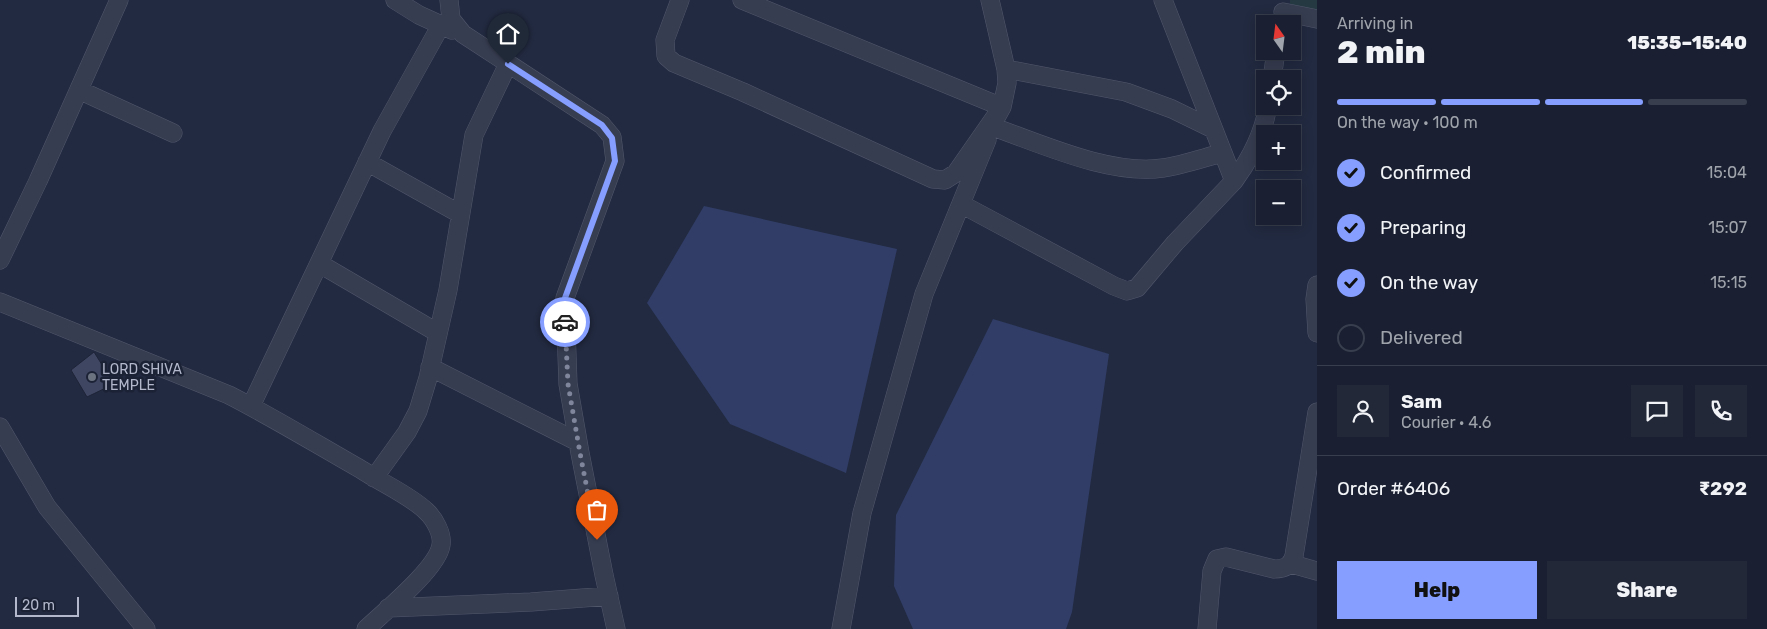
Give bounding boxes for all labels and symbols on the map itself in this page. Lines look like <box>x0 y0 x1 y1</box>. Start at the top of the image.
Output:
pin <box>487 13 529 64</box>
north arrow <box>1256 15 1301 60</box>
courier <box>540 297 590 347</box>
place label: LORD SHIVA TEMPLE <box>102 361 182 394</box>
marker: LORD SHIVA TEMPLE <box>86 371 98 383</box>
pin <box>576 489 618 540</box>
scale bar <box>15 594 79 617</box>

